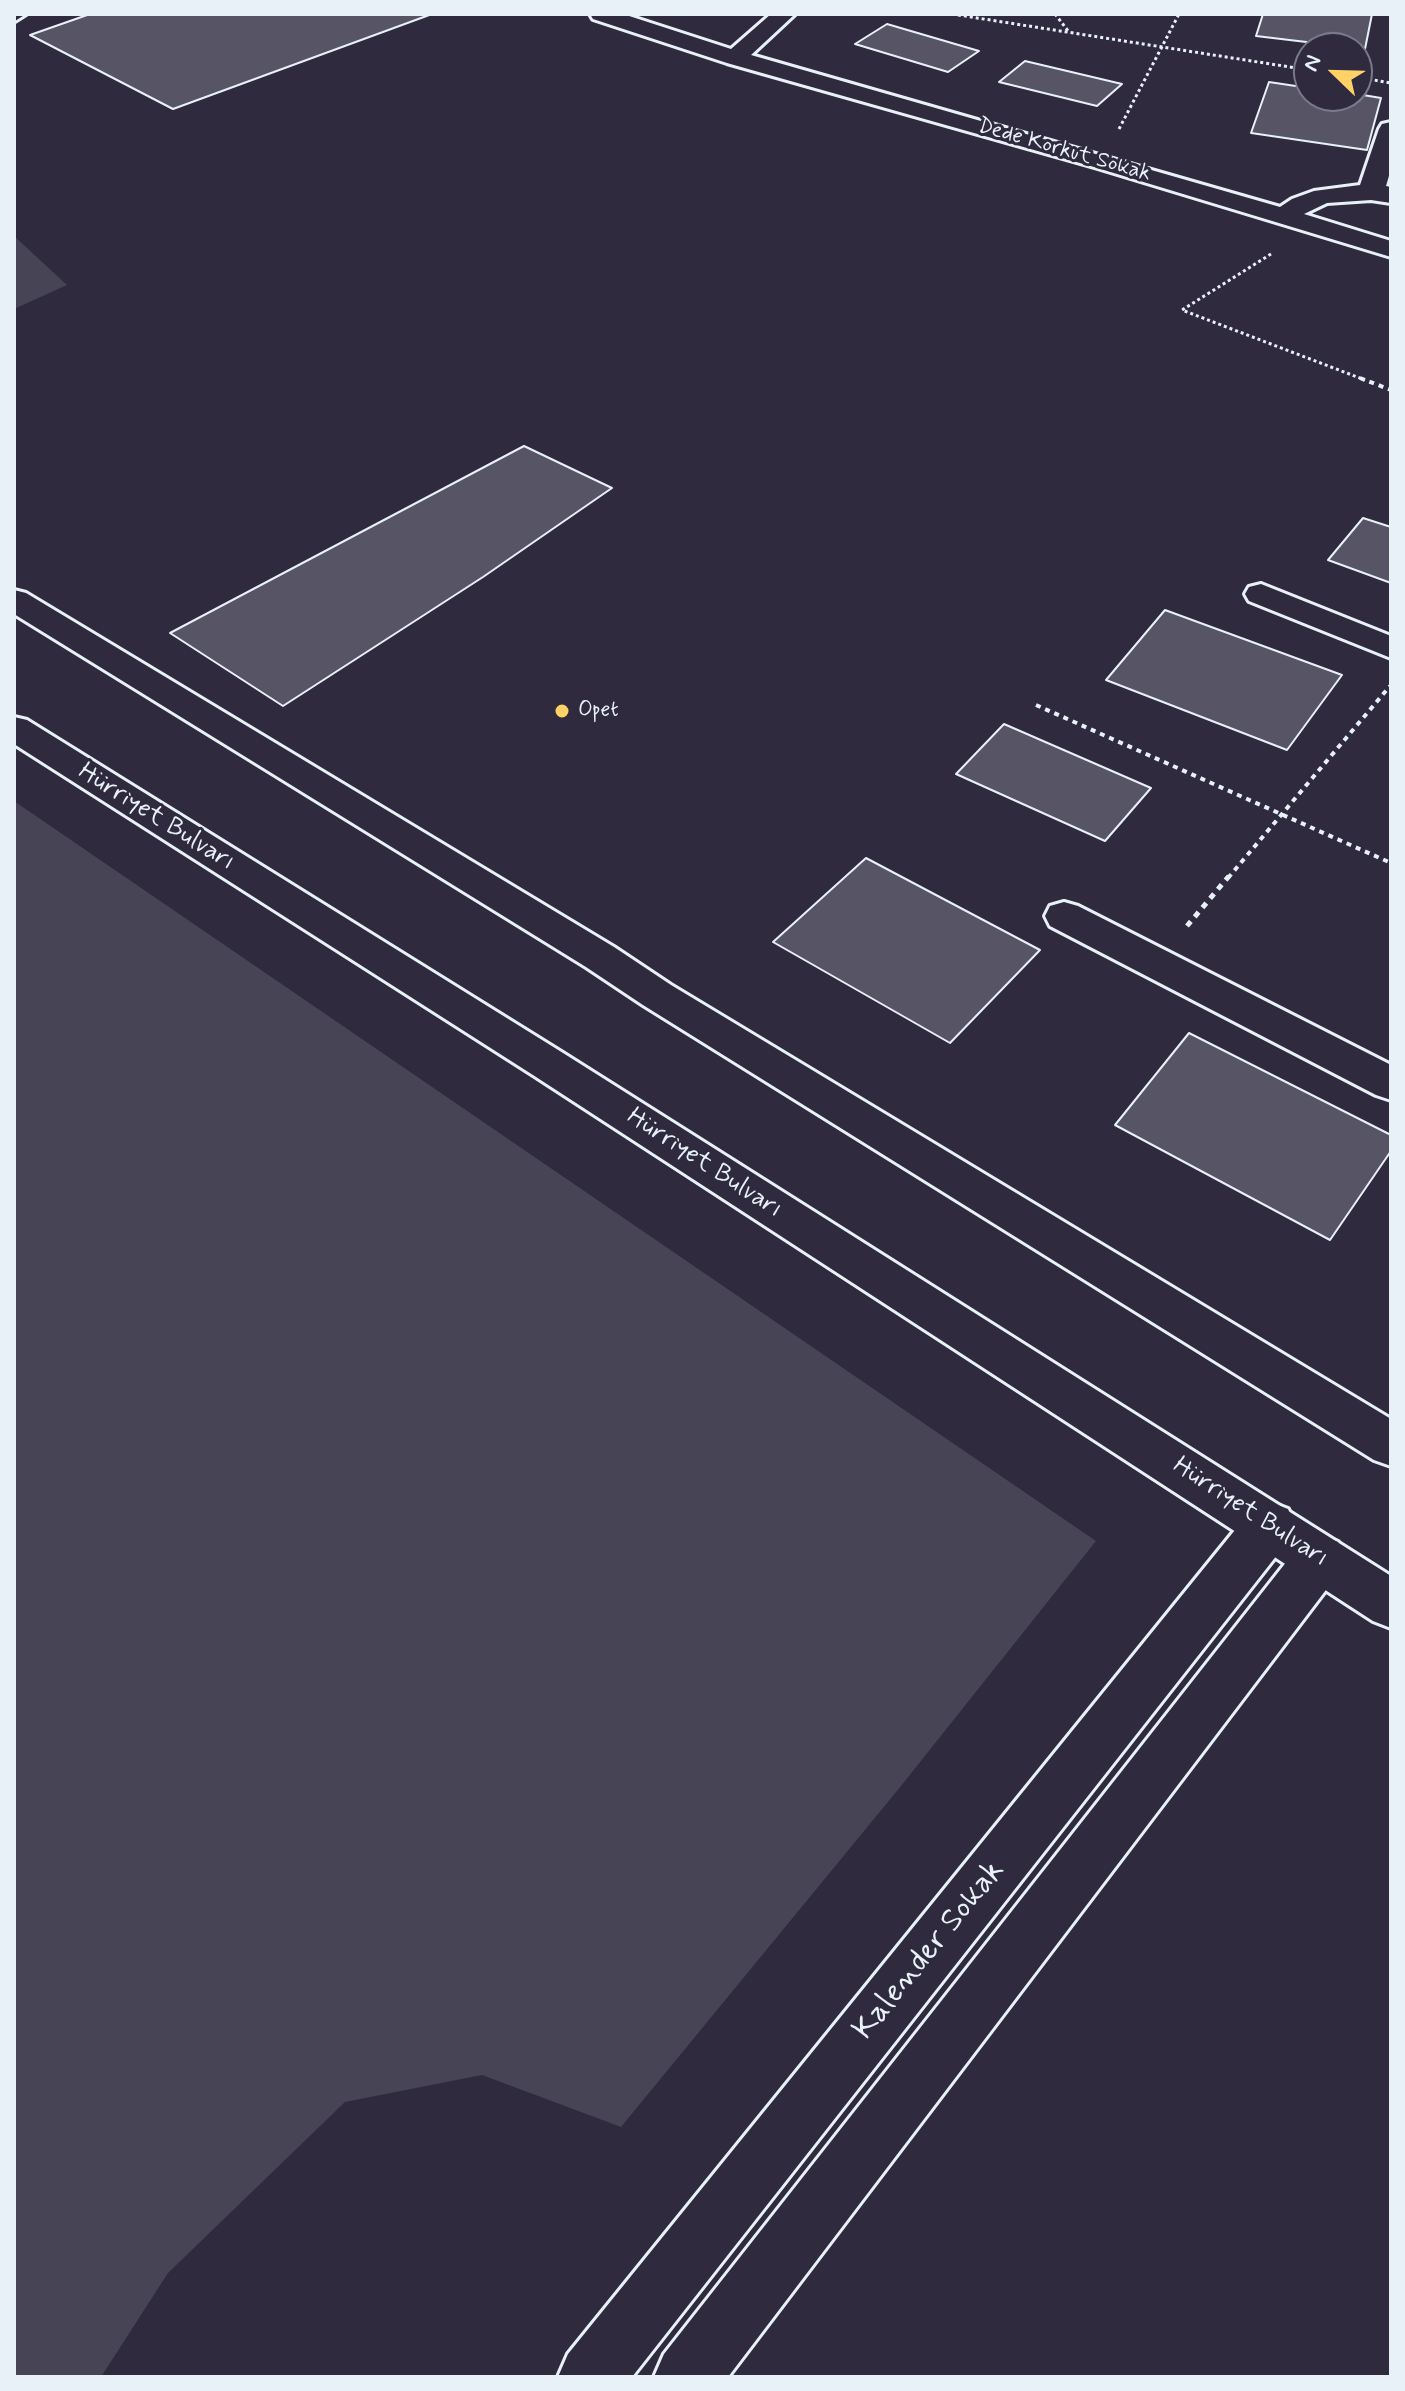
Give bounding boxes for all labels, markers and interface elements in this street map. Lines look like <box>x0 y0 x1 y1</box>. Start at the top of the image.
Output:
north arrow <box>1293 32 1373 112</box>
text: N <box>1297 51 1328 76</box>
street label: Dede Korkut Sokak <box>974 114 1154 188</box>
place label: Opet <box>578 698 619 724</box>
marker: Opet <box>553 702 571 720</box>
street label: Hürriyet Bulvarı <box>72 757 240 879</box>
street label: Hürriyet Bulvarı <box>620 1102 788 1226</box>
street label: Hürriyet Bulvarı <box>1166 1451 1334 1575</box>
street label: Kalender Sokak <box>846 1853 1014 2049</box>

